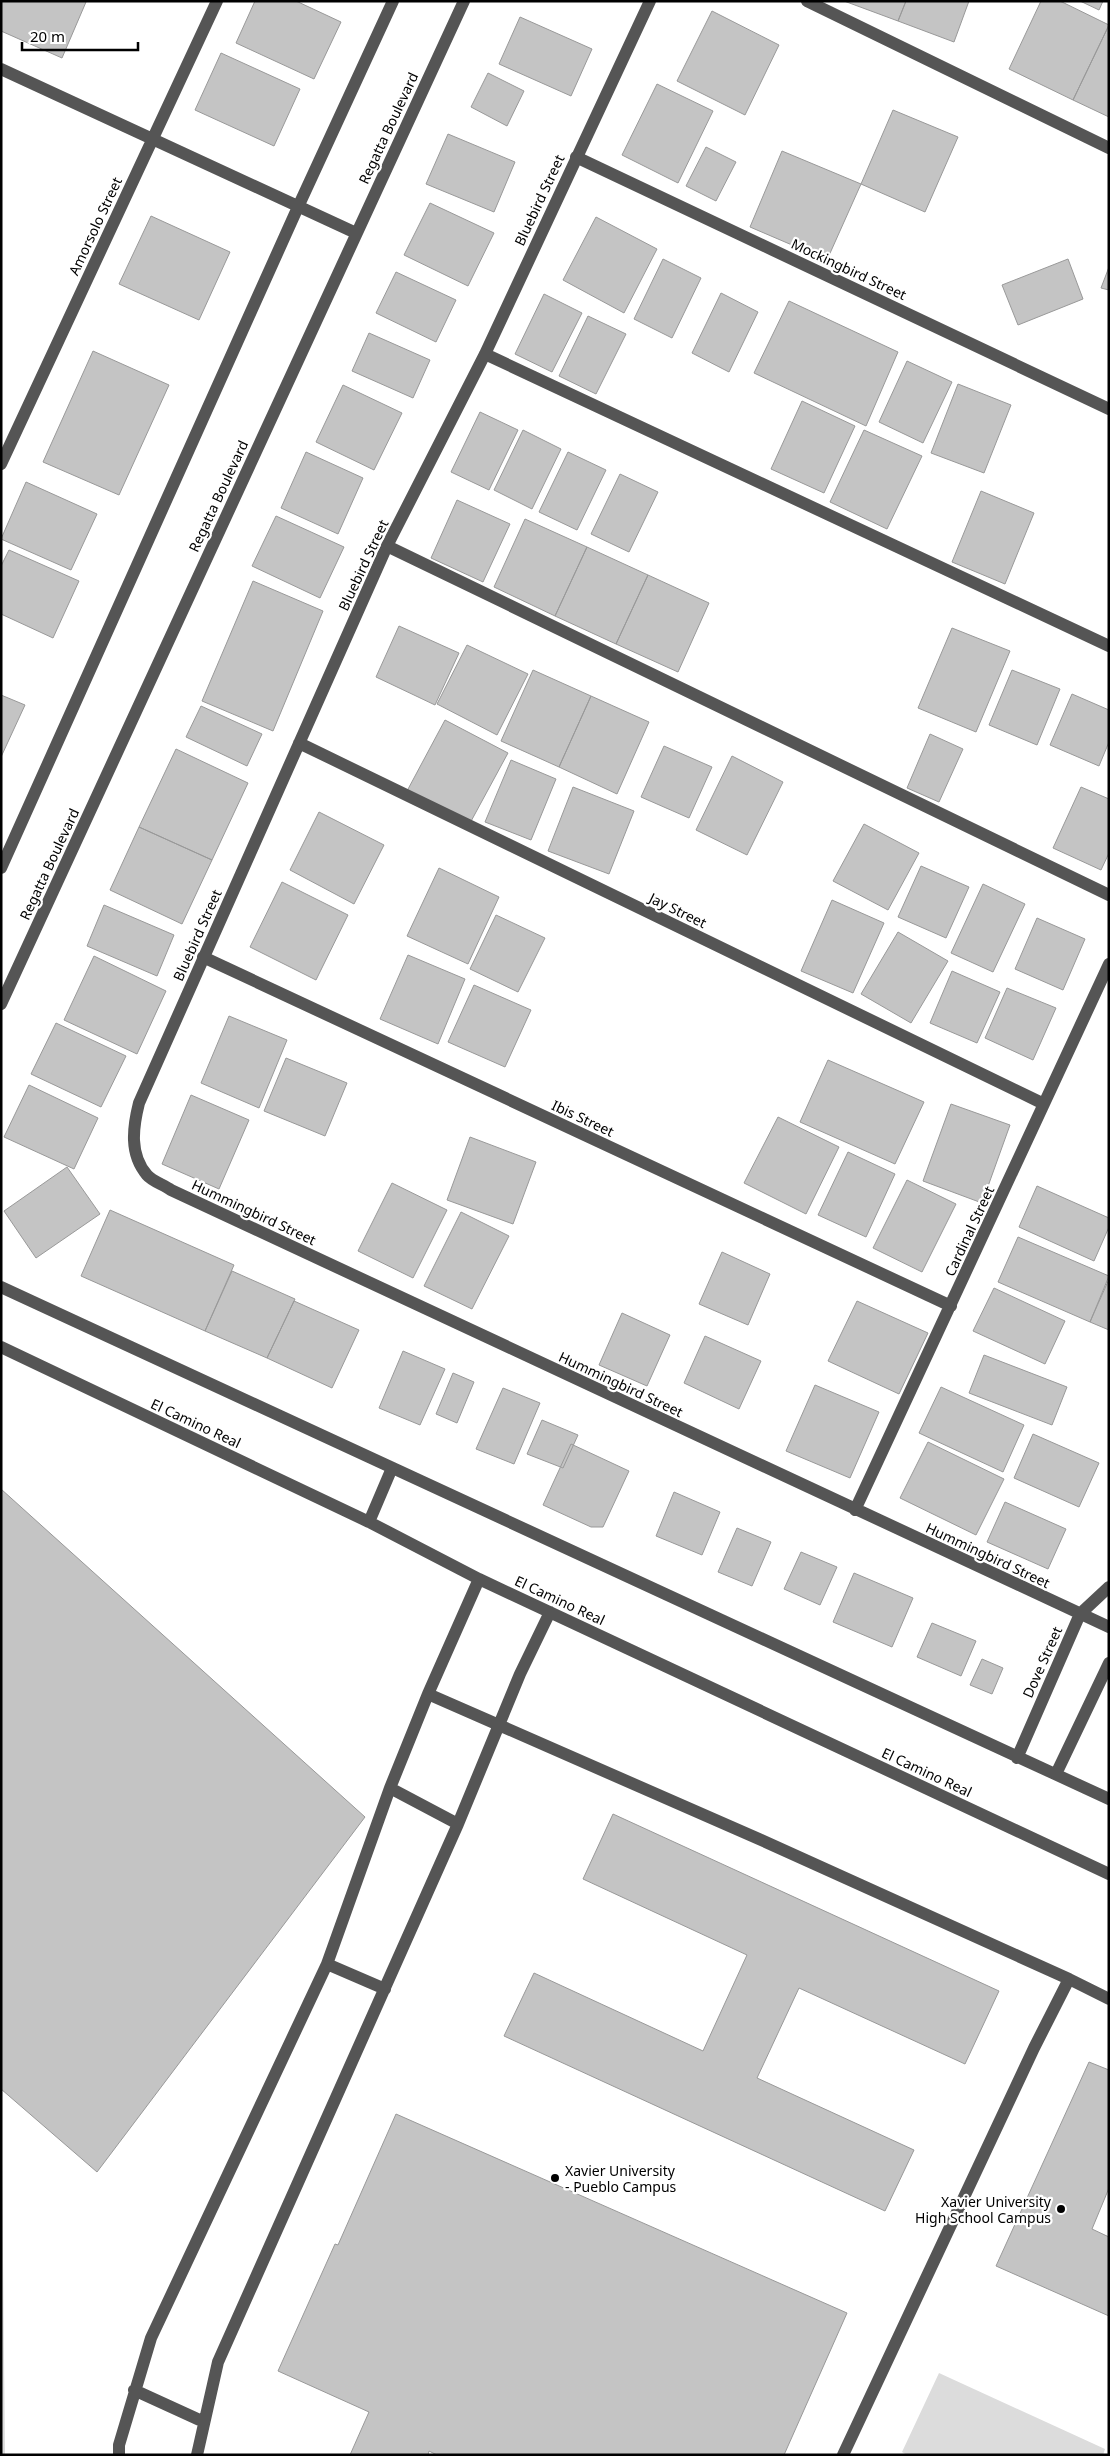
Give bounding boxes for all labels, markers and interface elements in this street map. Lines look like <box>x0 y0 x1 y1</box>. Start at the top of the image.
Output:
scale bar <box>22 20 139 52</box>
text: 20 m <box>30 26 65 46</box>
street label: Regatta Boulevard <box>354 69 422 187</box>
street label: Bluebird Street <box>510 151 568 249</box>
street label: Amorsolo Street <box>64 174 126 278</box>
street label: Mockingbird Street <box>788 234 910 304</box>
street label: Regatta Boulevard <box>184 437 252 555</box>
street label: Bluebird Street <box>334 516 392 614</box>
street label: Regatta Boulevard <box>15 805 83 923</box>
street label: Bluebird Street <box>168 886 226 984</box>
street label: Jay Street <box>644 887 710 932</box>
street label: Ibis Street <box>549 1095 617 1141</box>
street label: Hummingbird Street <box>189 1175 319 1249</box>
street label: Cardinal Street <box>940 1183 998 1279</box>
street label: Hummingbird Street <box>556 1347 686 1421</box>
street label: El Camino Real <box>148 1394 244 1452</box>
street label: Hummingbird Street <box>923 1518 1053 1592</box>
street label: El Camino Real <box>512 1571 608 1629</box>
street label: Dove Street <box>1018 1623 1066 1701</box>
street label: El Camino Real <box>879 1743 975 1801</box>
place label: Xavier University - Pueblo Campus <box>565 2161 677 2196</box>
marker: Xavier University - Pueblo Campus <box>549 2172 561 2184</box>
place label: Xavier University High School Campus <box>915 2192 1052 2227</box>
marker: Xavier University High School Campus <box>1055 2203 1067 2215</box>

